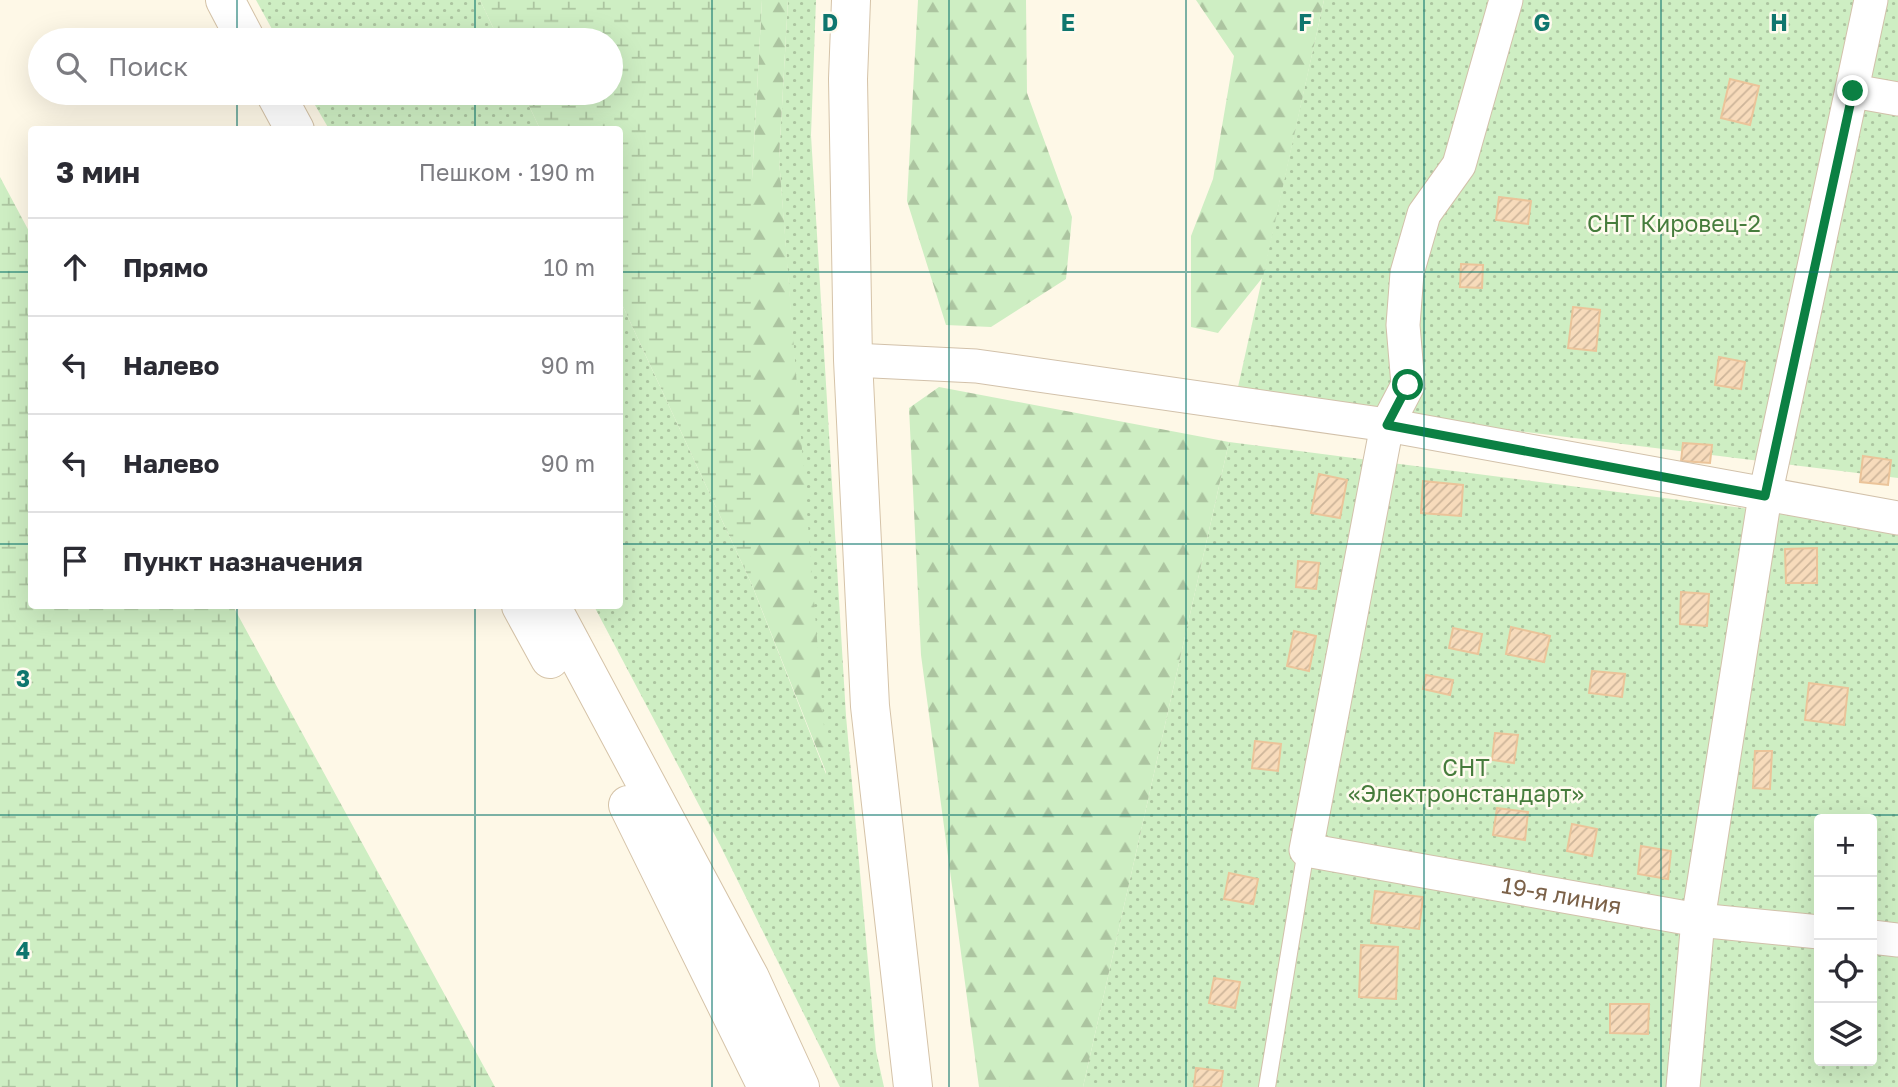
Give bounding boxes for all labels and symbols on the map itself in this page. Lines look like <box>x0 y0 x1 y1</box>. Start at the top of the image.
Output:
text: D <box>822 8 838 36</box>
text: E <box>1061 8 1075 36</box>
text: F <box>1298 8 1312 36</box>
text: G <box>1534 8 1550 36</box>
text: H <box>1770 8 1788 36</box>
route end <box>1837 75 1868 106</box>
park label: СНТ Кировец-2 <box>1587 209 1761 237</box>
route start <box>1392 369 1423 400</box>
text: 3 <box>16 664 30 692</box>
park label: СНТ «Электронстандарт» <box>1348 753 1584 807</box>
street label: 19-я линия <box>1500 870 1624 919</box>
text: 4 <box>16 936 30 964</box>

